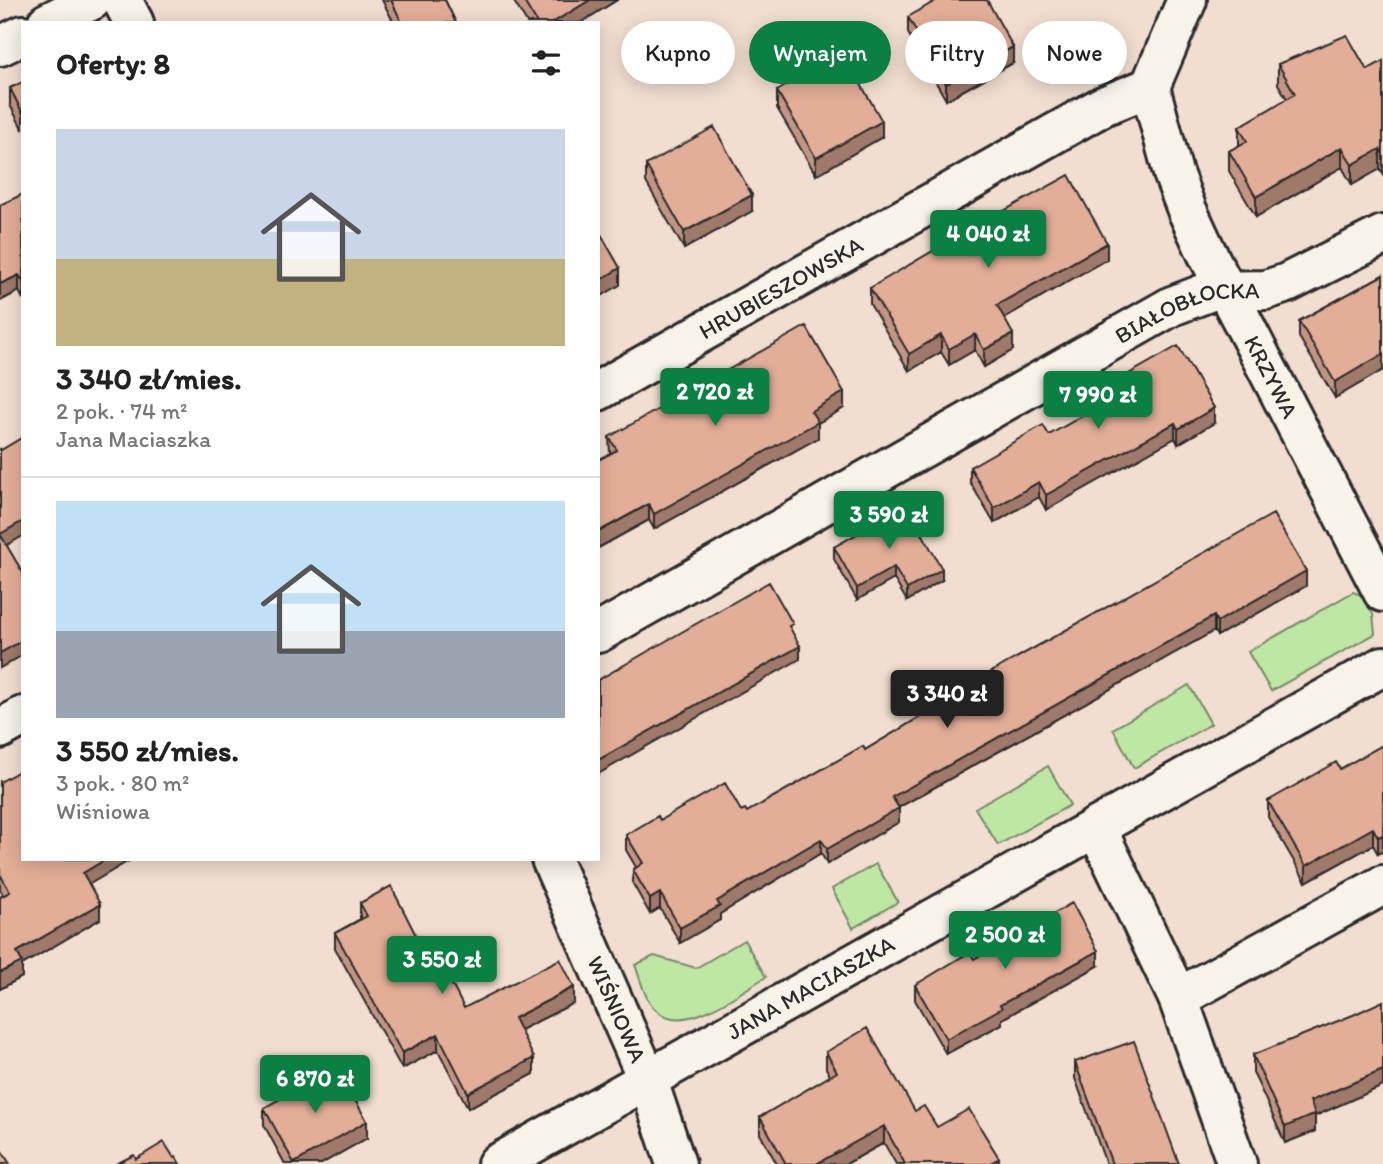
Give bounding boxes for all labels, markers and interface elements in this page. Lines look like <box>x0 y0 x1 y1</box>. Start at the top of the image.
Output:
chip: Kupno <box>621 21 735 84</box>
chip: Wynajem <box>749 21 891 84</box>
chip: Filtry <box>905 21 1008 84</box>
chip: Nowe <box>1022 21 1127 84</box>
icon: filters <box>527 44 565 82</box>
text: Oferty: 8 <box>56 45 170 82</box>
icon: home <box>248 174 374 300</box>
pin: 4 040 zł <box>916 210 1060 270</box>
text: 4 040 zł <box>946 219 1030 247</box>
street label: HRUBIESZOWSKA <box>694 230 868 345</box>
street label: BIAŁOBŁOCKA <box>1110 276 1260 350</box>
street label: KRZYWA <box>1238 331 1304 423</box>
text: 3 340 zł/mies. <box>56 360 242 397</box>
pin: 2 720 zł <box>643 368 787 428</box>
pin: 7 990 zł <box>1026 372 1170 431</box>
text: 2 720 zł <box>676 377 754 405</box>
text: 7 990 zł <box>1059 380 1137 408</box>
text: 2 pok. · 74 m² <box>56 397 187 425</box>
text: Jana Maciaszka <box>56 425 211 453</box>
pin: 3 590 zł <box>817 491 961 551</box>
text: 3 590 zł <box>850 500 928 528</box>
icon: home <box>248 546 374 672</box>
pin: 3 340 zł <box>875 670 1019 730</box>
text: 3 340 zł <box>907 679 987 707</box>
text: 3 550 zł/mies. <box>56 732 239 769</box>
text: 3 pok. · 80 m² <box>56 769 189 797</box>
text: Wiśniowa <box>56 797 150 825</box>
pin: 2 500 zł <box>933 912 1077 971</box>
text: 2 500 zł <box>965 920 1045 948</box>
street label: JANA MACIASZKA <box>722 929 900 1046</box>
pin: 3 550 zł <box>370 936 514 996</box>
text: 3 550 zł <box>403 945 481 973</box>
street label: WIŚNIOWA <box>581 951 653 1067</box>
pin: 6 870 zł <box>243 1056 387 1115</box>
text: 6 870 zł <box>276 1064 354 1092</box>

